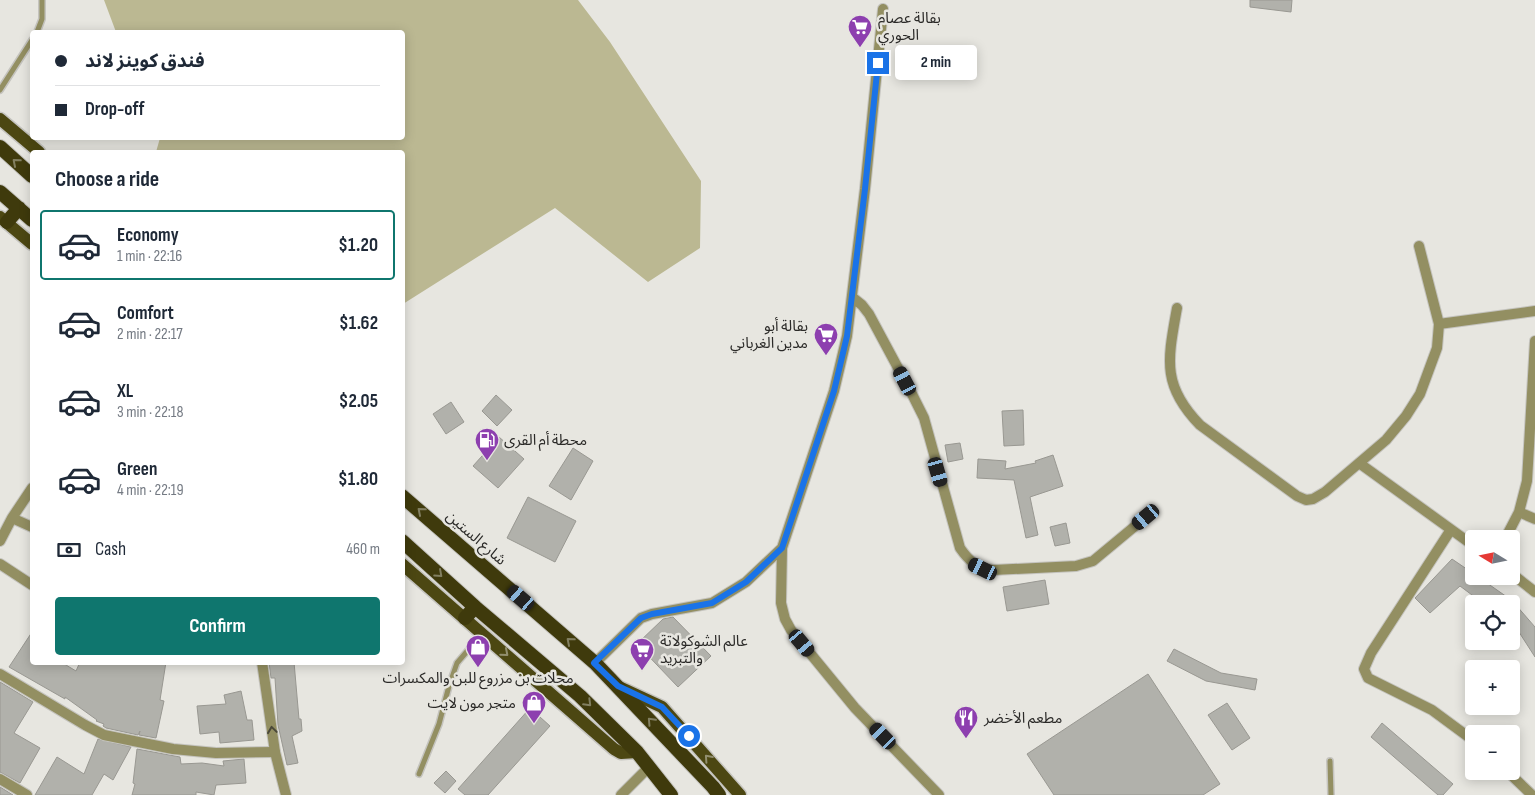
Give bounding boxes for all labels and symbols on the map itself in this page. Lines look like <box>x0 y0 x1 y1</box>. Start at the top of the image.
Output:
place label: بقالة عصام الحوري <box>878 9 941 46</box>
supermarket icon: بقالة عصام الحوري <box>847 14 873 48</box>
callout: 2 min <box>896 46 978 80</box>
route end <box>867 52 889 74</box>
one-way arrow <box>13 158 22 167</box>
place label: بقالة أبو مدين الغرباني <box>730 317 808 354</box>
supermarket icon: بقالة أبو مدين الغرباني <box>813 322 839 356</box>
car <box>891 364 918 398</box>
fuel station icon: محطة أم القرى <box>474 427 500 461</box>
place label: محطة أم القرى <box>504 431 587 451</box>
car <box>926 456 949 488</box>
car <box>1129 502 1162 532</box>
street label: شارع الستين <box>441 507 510 571</box>
one-way arrow <box>417 508 426 517</box>
north arrow <box>1465 530 1520 585</box>
car <box>966 556 999 582</box>
one-way arrow <box>433 568 442 577</box>
car <box>504 582 537 614</box>
car <box>786 627 817 659</box>
place label: عالم الشوكولاتة والتبريد <box>660 632 748 668</box>
shop icon: محلات بن مزروع للبن والمكسرات <box>465 634 491 668</box>
supermarket icon: عالم الشوكولاتة والتبريد <box>629 637 655 671</box>
one-way arrow <box>566 638 575 647</box>
one-way arrow <box>500 647 509 656</box>
place label: محلات بن مزروع للبن والمكسرات <box>382 669 574 690</box>
shop icon: متجر مون لايت <box>521 690 547 724</box>
place label: متجر مون لايت <box>427 694 516 713</box>
one-way arrow <box>582 698 591 707</box>
restaurant icon: مطعم الأخضر <box>953 705 979 739</box>
place label: مطعم الأخضر <box>983 709 1062 729</box>
one-way arrow <box>648 717 657 726</box>
car <box>867 720 898 752</box>
route start <box>678 725 700 747</box>
one-way arrow <box>267 726 278 734</box>
one-way arrow <box>705 755 714 764</box>

